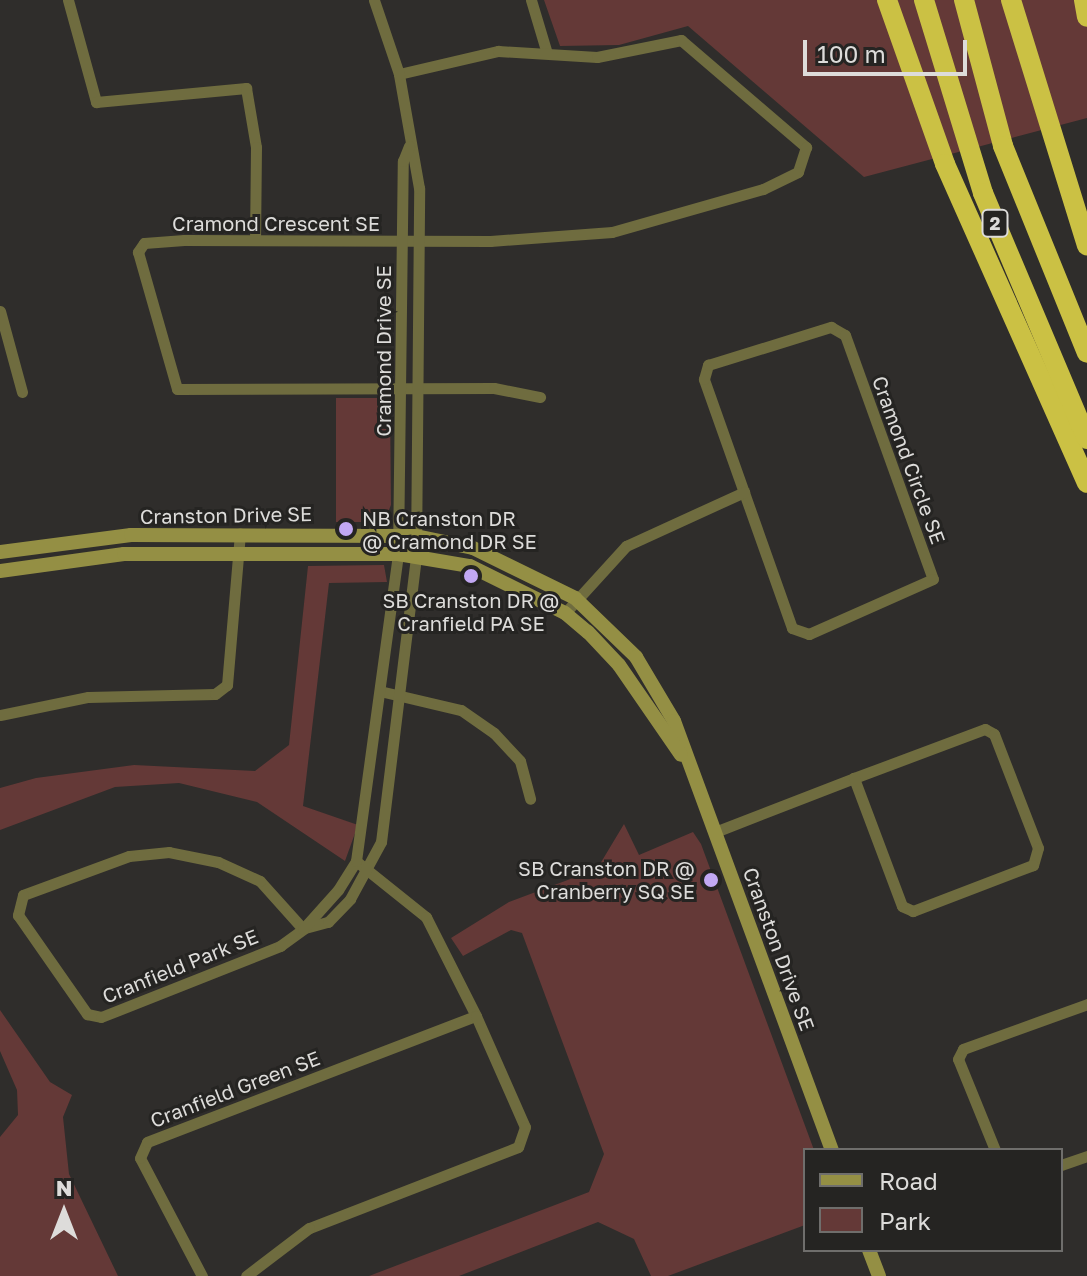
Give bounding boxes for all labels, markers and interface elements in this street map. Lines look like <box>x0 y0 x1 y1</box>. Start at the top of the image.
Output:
scale bar <box>807 24 971 74</box>
text: 100 m <box>817 39 886 68</box>
road number: 2 <box>981 209 1009 237</box>
street label: Cramond Crescent SE <box>172 211 380 235</box>
street label: Cramond Drive SE <box>371 265 395 437</box>
street label: Cramond Circle SE <box>867 373 951 547</box>
street label: Cranston Drive SE <box>140 501 312 529</box>
place label: NB Cranston DR @ Cramond DR SE <box>362 506 537 553</box>
marker: NB Cranston DR @ Cramond DR SE <box>337 520 355 538</box>
marker: SB Cranston DR @ Cranfield PA SE <box>462 567 480 585</box>
place label: SB Cranston DR @ Cranfield PA SE <box>383 588 559 635</box>
place label: SB Cranston DR @ Cranberry SQ SE <box>518 856 695 903</box>
street label: Cranston Drive SE <box>738 864 820 1034</box>
marker: SB Cranston DR @ Cranberry SQ SE <box>702 871 720 889</box>
street label: Cranfield Park SE <box>99 924 261 1008</box>
street label: Cranfield Green SE <box>147 1046 323 1132</box>
legend <box>803 1148 1063 1252</box>
text: Road <box>879 1166 938 1195</box>
north arrow <box>24 1172 104 1252</box>
text: N <box>56 1174 72 1201</box>
text: Park <box>879 1206 931 1235</box>

